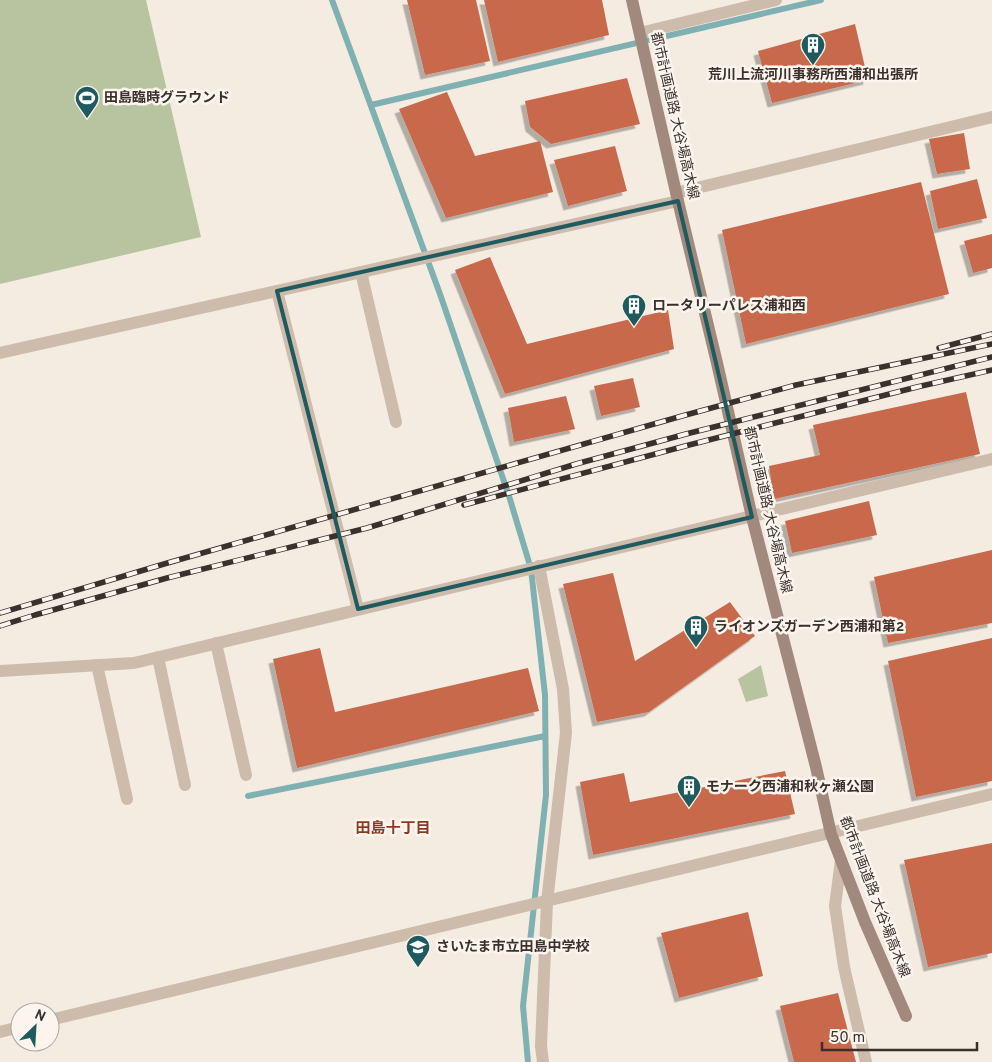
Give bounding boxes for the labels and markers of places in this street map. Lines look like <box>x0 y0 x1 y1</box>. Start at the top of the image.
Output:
building icon: 荒川上流河川事務所西浦和出張所 <box>800 32 826 66</box>
place label: 荒川上流河川事務所西浦和出張所 <box>708 66 918 84</box>
sports icon: 田島臨時グラウンド <box>74 85 100 119</box>
place label: 田島臨時グラウンド <box>104 89 230 107</box>
building icon: ロータリーパレス浦和西 <box>621 293 647 327</box>
place label: ロータリーパレス浦和西 <box>652 297 806 315</box>
building icon: ライオンズガーデン西浦和第2 <box>683 614 709 648</box>
place label: ライオンズガーデン西浦和第2 <box>714 618 904 636</box>
building icon: モナーク西浦和秋ヶ瀬公園 <box>676 774 702 808</box>
place label: モナーク西浦和秋ヶ瀬公園 <box>706 778 874 796</box>
school or university icon: さいたま市立田島中学校 <box>405 934 431 968</box>
place label: さいたま市立田島中学校 <box>436 939 590 956</box>

